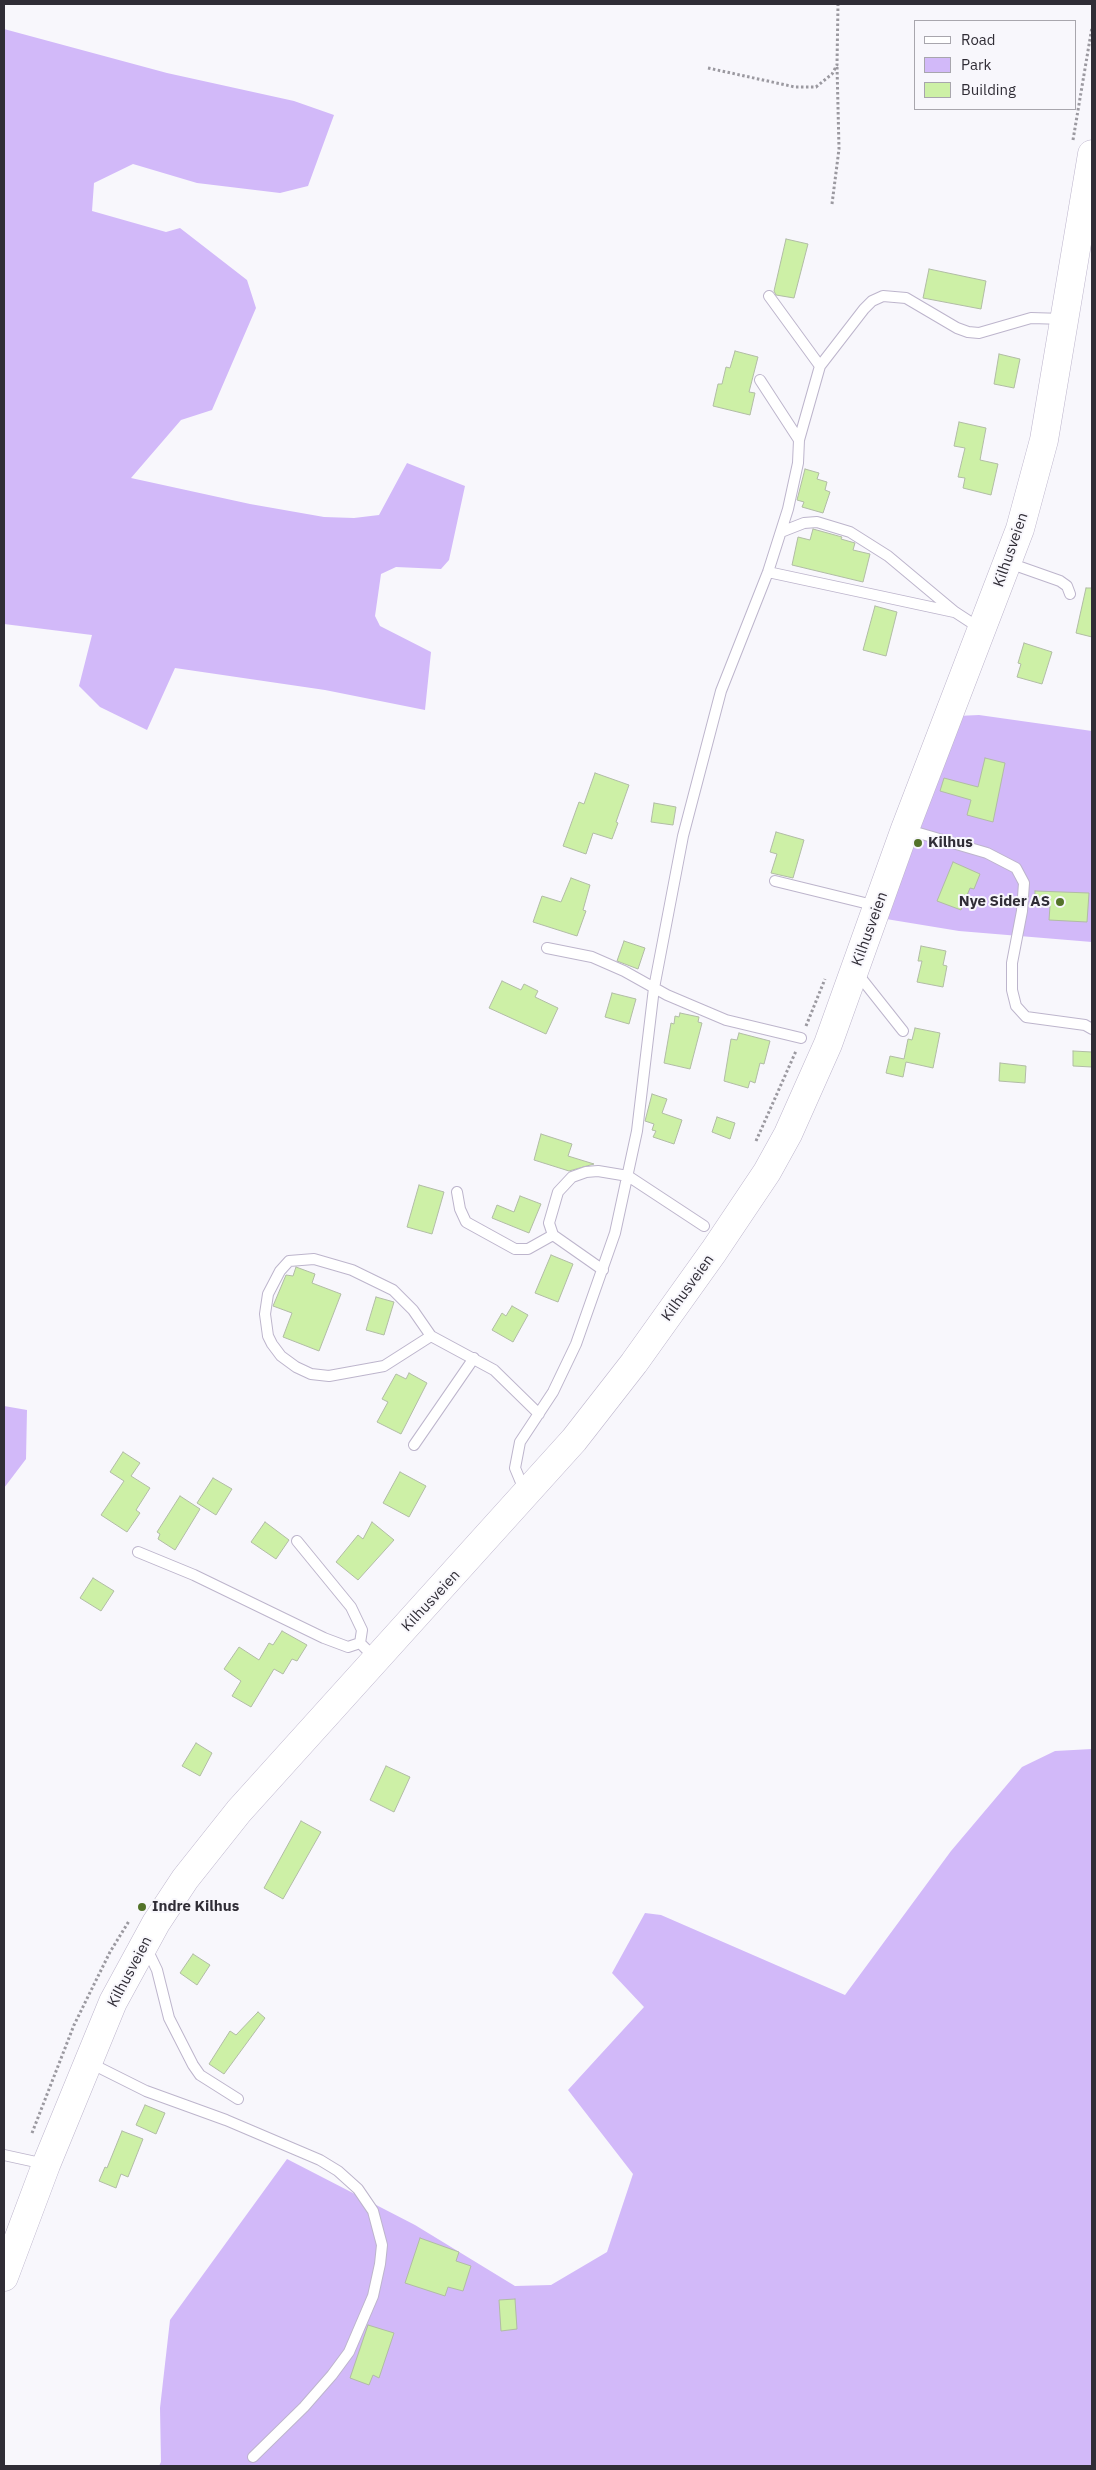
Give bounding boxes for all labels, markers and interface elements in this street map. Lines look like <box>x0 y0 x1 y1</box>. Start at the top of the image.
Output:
legend <box>914 20 1076 110</box>
text: Road <box>961 30 996 49</box>
text: Park <box>961 55 991 74</box>
text: Building <box>961 80 1016 99</box>
street label: Kilhusveien <box>990 510 1032 590</box>
place label: Kilhus <box>928 834 973 852</box>
marker: Kilhus <box>912 837 924 849</box>
street label: Kilhusveien <box>848 890 892 968</box>
place label: Nye Sider AS <box>959 893 1050 911</box>
marker: Nye Sider AS <box>1054 896 1066 908</box>
street label: Kilhusveien <box>658 1251 718 1325</box>
street label: Kilhusveien <box>398 1567 464 1635</box>
place label: Indre Kilhus <box>152 1898 239 1916</box>
marker: Indre Kilhus <box>136 1901 148 1913</box>
street label: Kilhusveien <box>104 1934 156 2010</box>

